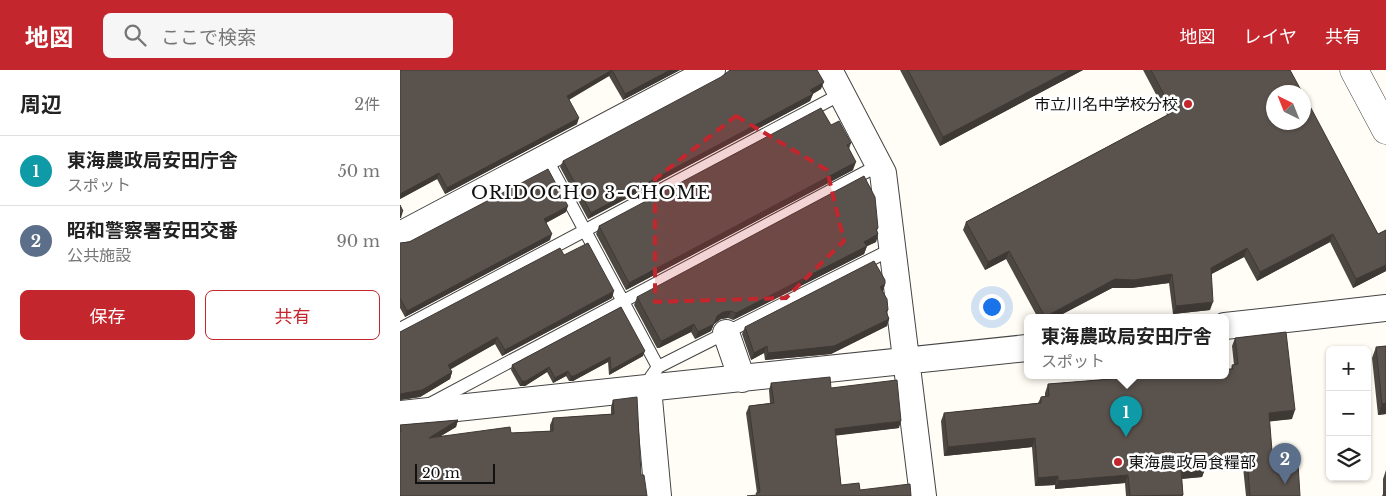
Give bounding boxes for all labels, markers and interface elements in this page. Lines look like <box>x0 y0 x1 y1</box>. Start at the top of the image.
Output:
search box <box>103 13 453 58</box>
icon: search <box>121 21 149 49</box>
text: 地図 <box>25 23 73 52</box>
text: ここで検索 <box>161 26 256 49</box>
text: 地図 <box>1180 26 1216 48</box>
text: レイヤ <box>1244 26 1297 48</box>
text: 共有 <box>1325 26 1361 48</box>
north arrow <box>1266 85 1311 130</box>
text: 周辺 <box>20 92 62 118</box>
text: 2件 <box>354 94 380 114</box>
place label: 市立川名中学校分校 <box>1034 94 1178 114</box>
marker: 市立川名中学校分校 <box>1182 98 1194 110</box>
text: 東海農政局安田庁舎 <box>67 149 238 172</box>
text: 1 <box>33 161 39 181</box>
text: 50 m <box>338 161 380 181</box>
text: スポット <box>67 175 131 195</box>
district label: ORIDOCHO 3-CHOME <box>471 182 711 204</box>
text: 昭和警察署安田交番 <box>67 219 238 242</box>
text: 2 <box>31 231 41 251</box>
text: 90 m <box>337 231 380 251</box>
text: 公共施設 <box>67 245 131 265</box>
button: 保存 <box>20 290 195 340</box>
button: 共有 <box>205 290 380 340</box>
your location <box>979 294 1005 320</box>
popup <box>1024 314 1229 379</box>
text: 東海農政局安田庁舎 <box>1041 325 1212 348</box>
map controls <box>1326 346 1371 481</box>
button: + <box>1326 346 1371 391</box>
text: スポット <box>1041 351 1105 371</box>
button: − <box>1326 391 1371 436</box>
pin: 1 <box>1110 396 1142 437</box>
button: layers <box>1326 436 1371 481</box>
pin: 2 <box>1269 443 1301 484</box>
place label: 東海農政局食糧部 <box>1128 452 1256 472</box>
marker: 東海農政局食糧部 <box>1112 456 1124 468</box>
scale bar <box>415 461 495 484</box>
text: 20 m <box>422 464 460 482</box>

